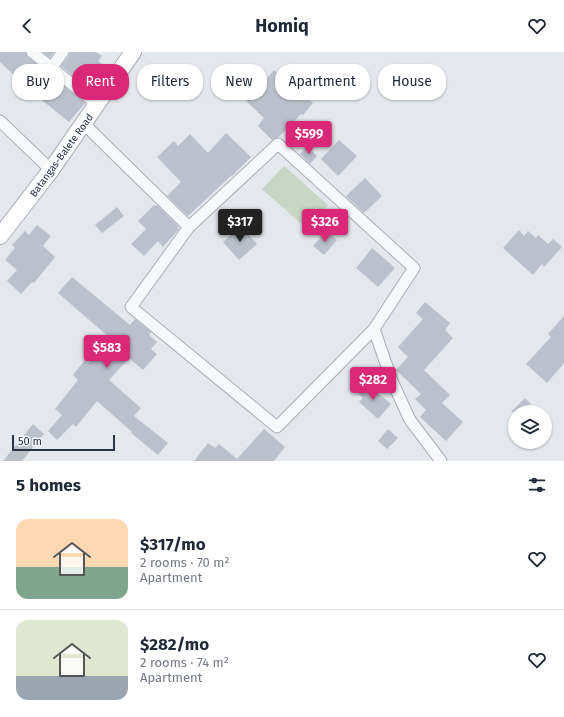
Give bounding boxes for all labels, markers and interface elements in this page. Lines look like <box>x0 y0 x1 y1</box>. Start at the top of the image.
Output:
icon: back <box>16 15 38 37</box>
text: Homiq <box>255 15 309 37</box>
icon: heart <box>526 15 548 37</box>
chip: Buy <box>12 64 64 100</box>
chip: Rent <box>72 64 129 100</box>
chip: Filters <box>137 64 203 100</box>
chip: New <box>211 64 267 100</box>
chip: Apartment <box>275 64 370 100</box>
chip: House <box>378 64 446 100</box>
street label: Batangas-Balete Road <box>28 112 96 199</box>
pin: $599 <box>285 121 333 155</box>
text: $599 <box>295 126 323 141</box>
pin: $317 <box>216 209 264 243</box>
pin: $326 <box>301 209 349 243</box>
text: $317 <box>227 214 253 229</box>
text: $326 <box>311 214 339 229</box>
pin: $583 <box>83 335 131 369</box>
text: $583 <box>93 340 121 355</box>
pin: $282 <box>349 367 397 401</box>
text: $282 <box>359 372 387 387</box>
map controls <box>508 405 552 449</box>
button: layers <box>508 405 552 449</box>
scale bar <box>12 433 115 452</box>
text: 50 m <box>18 435 42 448</box>
icon: filters <box>526 474 548 496</box>
text: 5 homes <box>16 475 81 496</box>
text: $317/mo <box>140 534 206 555</box>
icon: home <box>48 535 96 583</box>
icon: heart <box>526 548 548 570</box>
text: 2 rooms · 70 m² <box>140 555 230 570</box>
text: Apartment <box>140 570 202 585</box>
text: $282/mo <box>140 634 209 655</box>
icon: home <box>48 636 96 684</box>
icon: heart <box>526 649 548 671</box>
text: 2 rooms · 74 m² <box>140 655 229 670</box>
text: Apartment <box>140 670 202 685</box>

